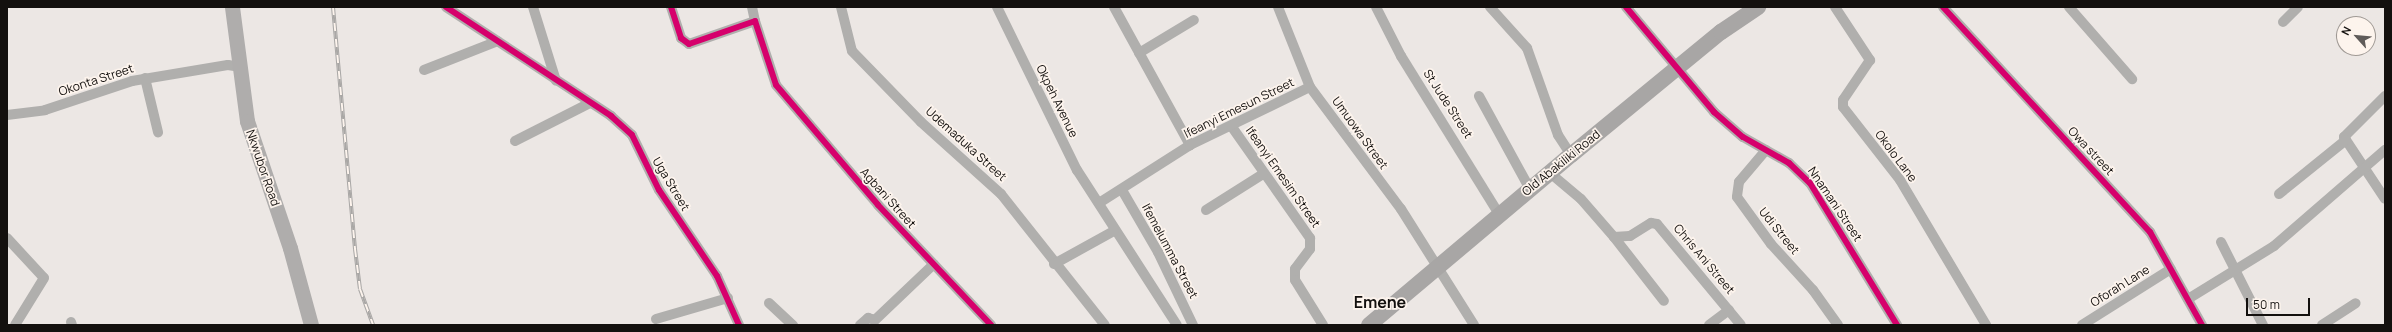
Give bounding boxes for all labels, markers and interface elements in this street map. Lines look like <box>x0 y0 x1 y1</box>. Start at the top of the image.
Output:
north arrow <box>2336 16 2376 56</box>
text: N <box>2337 24 2354 38</box>
street label: Okonta Street <box>57 61 135 99</box>
street label: Okpeh Avenue <box>1033 62 1081 140</box>
street label: St Jude Street <box>1420 67 1476 141</box>
street label: Ifeanyi Emesun Street <box>1181 75 1297 141</box>
street label: Umuowa Street <box>1329 94 1391 172</box>
street label: Udemaduka Street <box>923 104 1009 184</box>
street label: Ifeanyi Emesim Street <box>1243 124 1323 230</box>
street label: Owa street <box>2065 124 2117 178</box>
street label: Old Abakiliki Road <box>1519 127 1603 199</box>
street label: Okolo Lane <box>1872 127 1920 185</box>
street label: Nkwubor Road <box>243 128 283 208</box>
street label: Uga Street <box>649 155 693 213</box>
street label: Nnamani Street <box>1805 164 1865 244</box>
street label: Agbani Street <box>857 165 919 231</box>
street label: Ifemelumma Street <box>1139 201 1201 301</box>
street label: Udi Street <box>1756 205 1802 257</box>
street label: Chris Ani Street <box>1671 221 1737 297</box>
street label: Oforah Lane <box>2088 262 2152 310</box>
scale bar <box>2248 290 2312 316</box>
district label: Emene <box>1354 292 1406 312</box>
text: 50 m <box>2253 296 2280 313</box>

